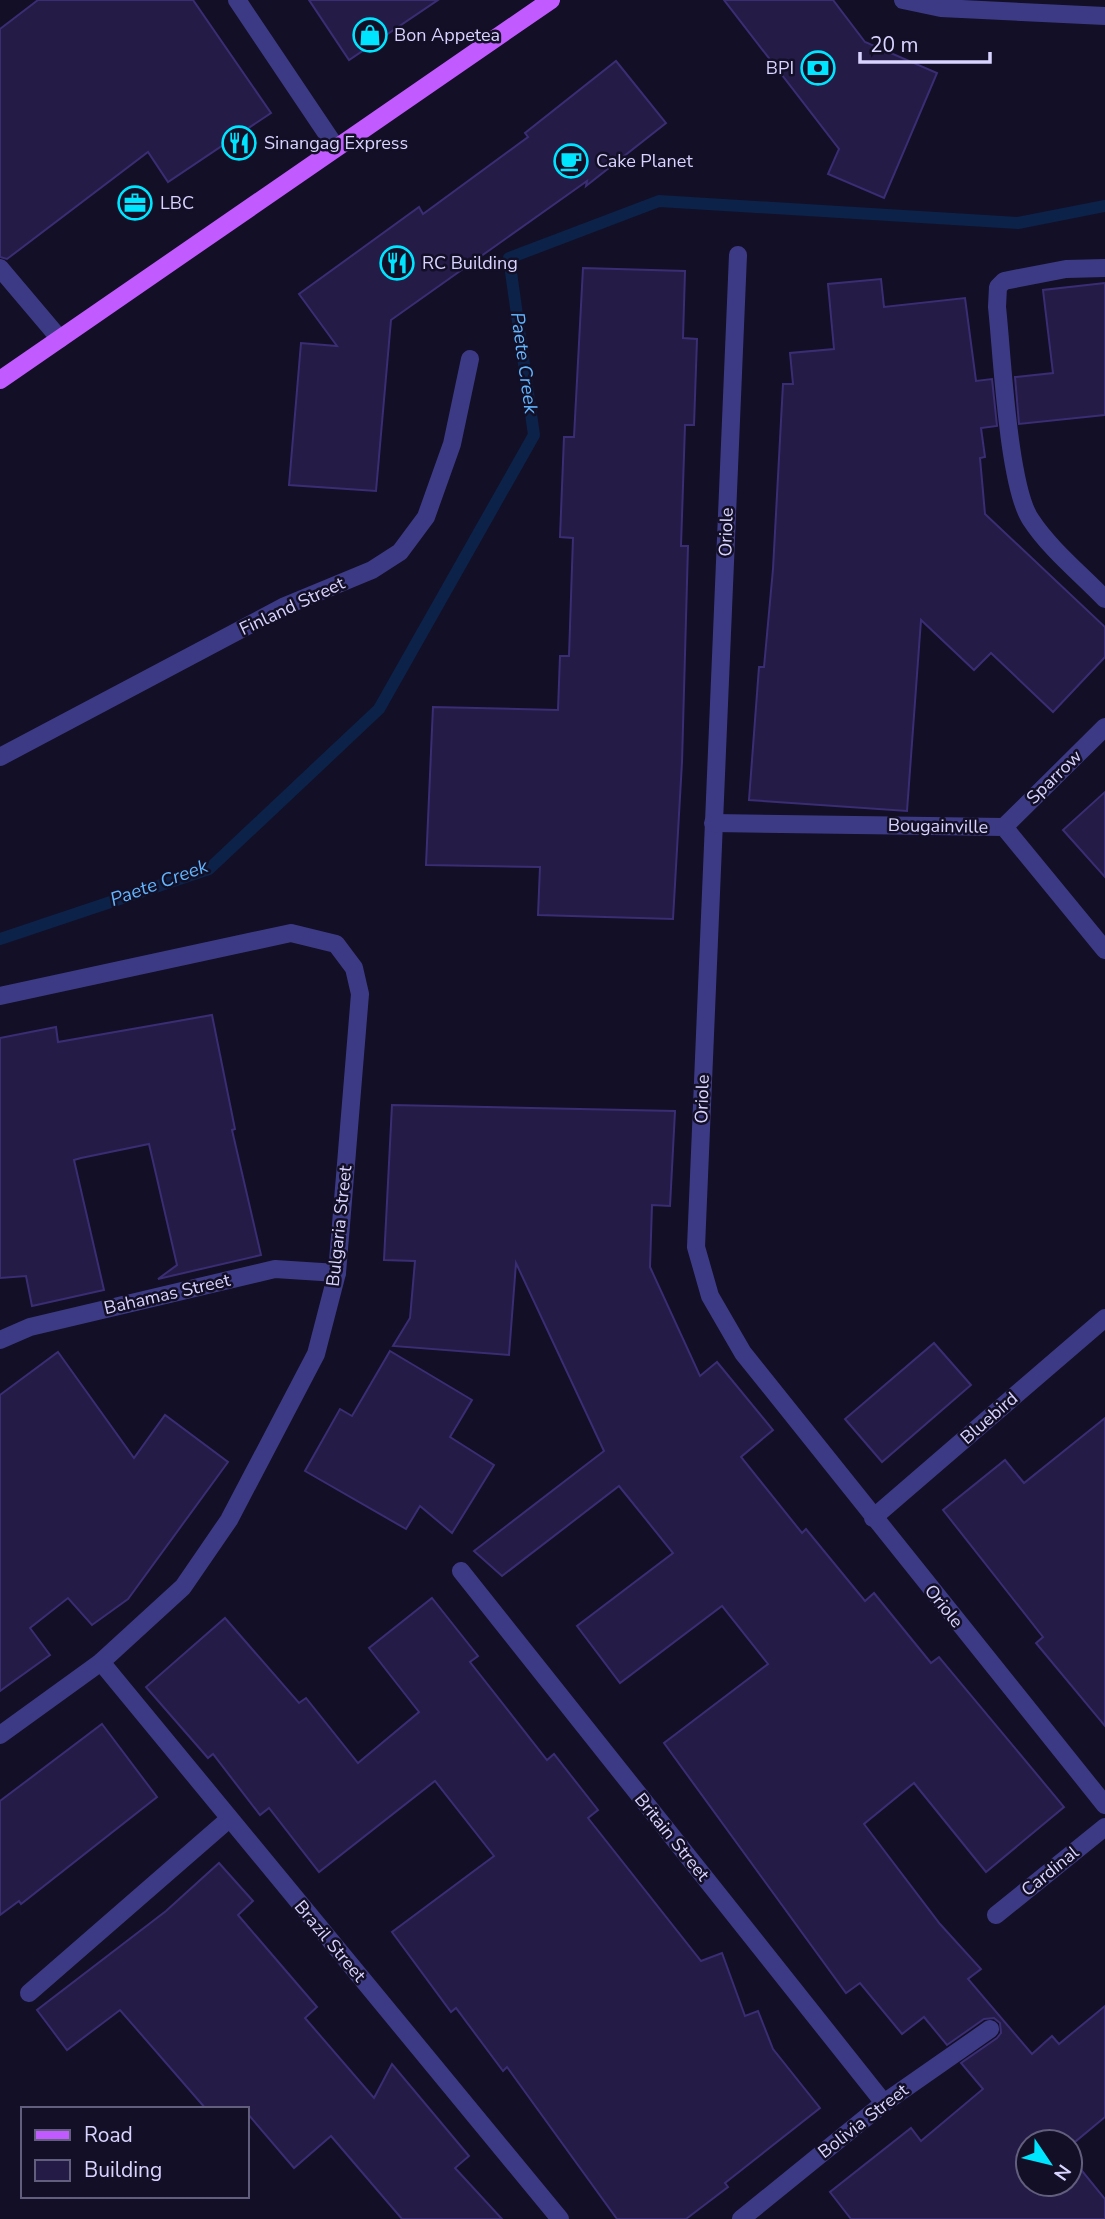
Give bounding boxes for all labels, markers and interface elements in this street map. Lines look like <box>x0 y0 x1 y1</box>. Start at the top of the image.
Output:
shop icon: Bon Appetea <box>351 16 389 54</box>
scale bar <box>860 21 990 65</box>
place label: Bon Appetea <box>394 23 500 47</box>
text: 20 m <box>870 31 919 59</box>
bank icon: BPI <box>799 49 837 87</box>
place label: BPI <box>766 56 794 80</box>
restaurant icon: Sinangag Express <box>220 124 258 162</box>
place label: Sinangag Express <box>264 131 408 155</box>
cafe icon: Cake Planet <box>552 142 590 180</box>
place label: Cake Planet <box>596 149 693 173</box>
office icon: LBC <box>116 184 154 222</box>
place label: LBC <box>160 191 194 215</box>
restaurant icon: RC Building <box>378 244 416 282</box>
place label: RC Building <box>422 251 518 275</box>
water label: Paete Creek <box>504 310 544 416</box>
street label: Oriole <box>713 507 739 557</box>
street label: Finland Street <box>235 571 349 641</box>
street label: Sparrow <box>1021 744 1087 810</box>
street label: Bougainville <box>888 813 988 839</box>
water label: Paete Creek <box>106 853 212 913</box>
street label: Oriole <box>689 1074 715 1124</box>
street label: Bulgaria Street <box>321 1164 357 1288</box>
street label: Bahamas Street <box>102 1268 233 1320</box>
street label: Bluebird <box>955 1386 1023 1450</box>
street label: Oriole <box>919 1579 969 1633</box>
street label: Britain Street <box>629 1788 715 1887</box>
street label: Cardinal <box>1016 1840 1084 1902</box>
street label: Brazil Street <box>289 1895 372 1987</box>
street label: Bolivia Street <box>813 2078 914 2164</box>
legend <box>21 2107 248 2198</box>
text: Road <box>84 2121 133 2149</box>
north arrow <box>1014 2128 1084 2198</box>
text: Building <box>84 2156 162 2184</box>
text: N <box>1047 2159 1077 2185</box>

